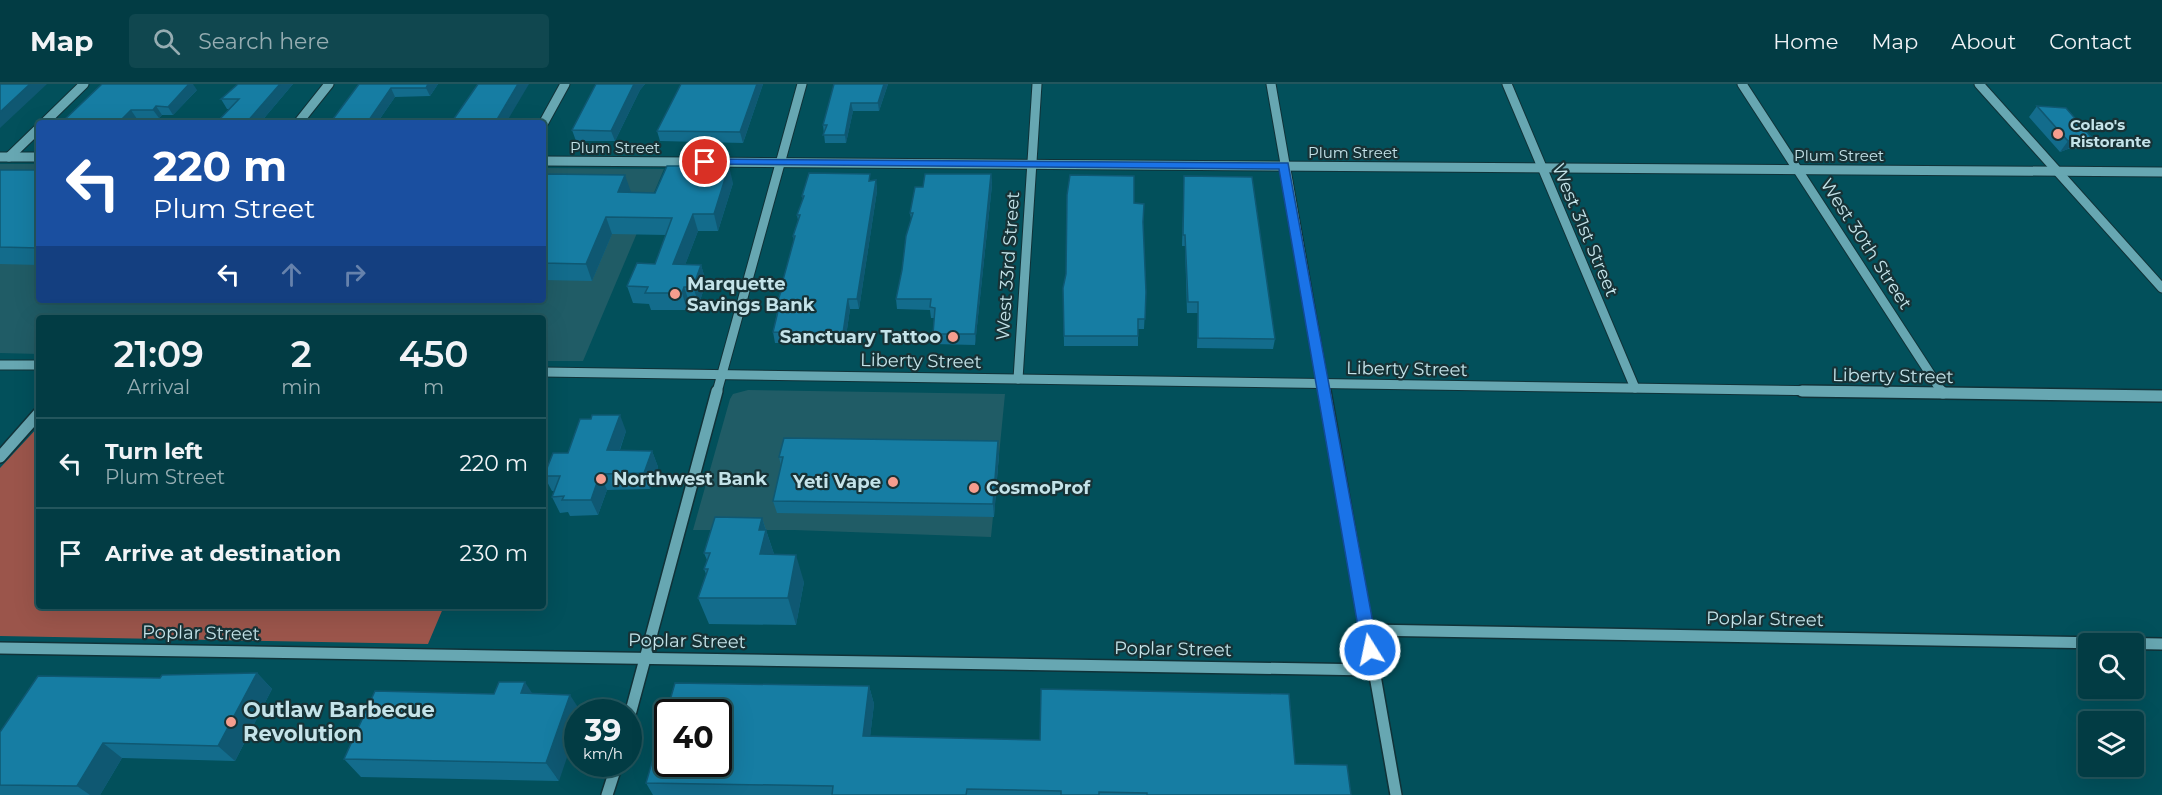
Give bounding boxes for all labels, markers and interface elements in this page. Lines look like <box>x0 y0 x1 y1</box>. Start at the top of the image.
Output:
search box <box>129 14 549 68</box>
text: Map <box>30 24 93 58</box>
icon: search <box>150 25 183 58</box>
text: Search here <box>198 28 329 55</box>
text: Home <box>1773 29 1838 54</box>
text: Map <box>1871 29 1918 54</box>
text: About <box>1951 29 2016 54</box>
text: Contact <box>2049 29 2132 54</box>
place label: Colao's Ristorante <box>2070 115 2151 151</box>
marker: Colao's Ristorante <box>2051 127 2065 141</box>
pin <box>679 136 730 187</box>
street label: Plum Street <box>570 138 660 157</box>
text: 220 m <box>153 140 287 192</box>
street label: Plum Street <box>1308 143 1398 162</box>
icon: left <box>54 144 132 222</box>
icon: arrive <box>688 145 721 178</box>
street label: Plum Street <box>1794 146 1884 165</box>
street label: West 31st Street <box>1547 160 1623 300</box>
street label: West 30th Street <box>1816 174 1916 314</box>
street label: West 33rd Street <box>992 191 1024 341</box>
text: Plum Street <box>153 192 315 225</box>
icon: left <box>212 258 245 291</box>
icon: ahead <box>275 258 308 291</box>
icon: right <box>338 258 371 291</box>
place label: Marquette Savings Bank <box>687 273 815 316</box>
marker: Marquette Savings Bank <box>668 287 682 301</box>
place label: Sanctuary Tattoo <box>780 326 941 348</box>
marker: Sanctuary Tattoo <box>946 330 960 344</box>
text: 21:09 <box>113 332 204 376</box>
text: 2 <box>291 332 312 376</box>
text: 450 <box>399 332 469 376</box>
street label: Liberty Street <box>860 349 982 373</box>
street label: Liberty Street <box>1346 357 1468 381</box>
street label: Liberty Street <box>1832 364 1954 388</box>
text: Arrival <box>127 375 190 399</box>
text: min <box>281 375 321 399</box>
text: m <box>423 375 444 399</box>
text: Turn left <box>105 438 203 465</box>
icon: left <box>54 447 87 480</box>
text: 220 m <box>459 450 528 477</box>
text: Plum Street <box>105 465 225 489</box>
place label: Northwest Bank <box>613 468 767 490</box>
place label: Yeti Vape <box>792 471 881 493</box>
marker: Northwest Bank <box>594 472 608 486</box>
marker: Yeti Vape <box>886 475 900 489</box>
place label: CosmoProf <box>986 477 1091 499</box>
marker: CosmoProf <box>967 481 981 495</box>
icon: arrive <box>54 537 87 570</box>
text: Arrive at destination <box>105 540 341 567</box>
text: 230 m <box>459 540 528 567</box>
street label: Poplar Street <box>1706 607 1824 631</box>
position arrow <box>1338 618 1402 682</box>
street label: Poplar Street <box>142 621 260 645</box>
street label: Poplar Street <box>628 629 746 653</box>
map controls <box>2078 633 2144 777</box>
button: search <box>2078 633 2144 699</box>
street label: Poplar Street <box>1114 637 1232 661</box>
place label: Outlaw Barbecue Revolution <box>243 697 435 746</box>
speed limit sign: 40 <box>654 699 732 777</box>
button: layers <box>2078 711 2144 777</box>
text: 39 <box>585 712 621 749</box>
marker: Outlaw Barbecue Revolution <box>224 715 238 729</box>
text: km/h <box>583 744 623 763</box>

